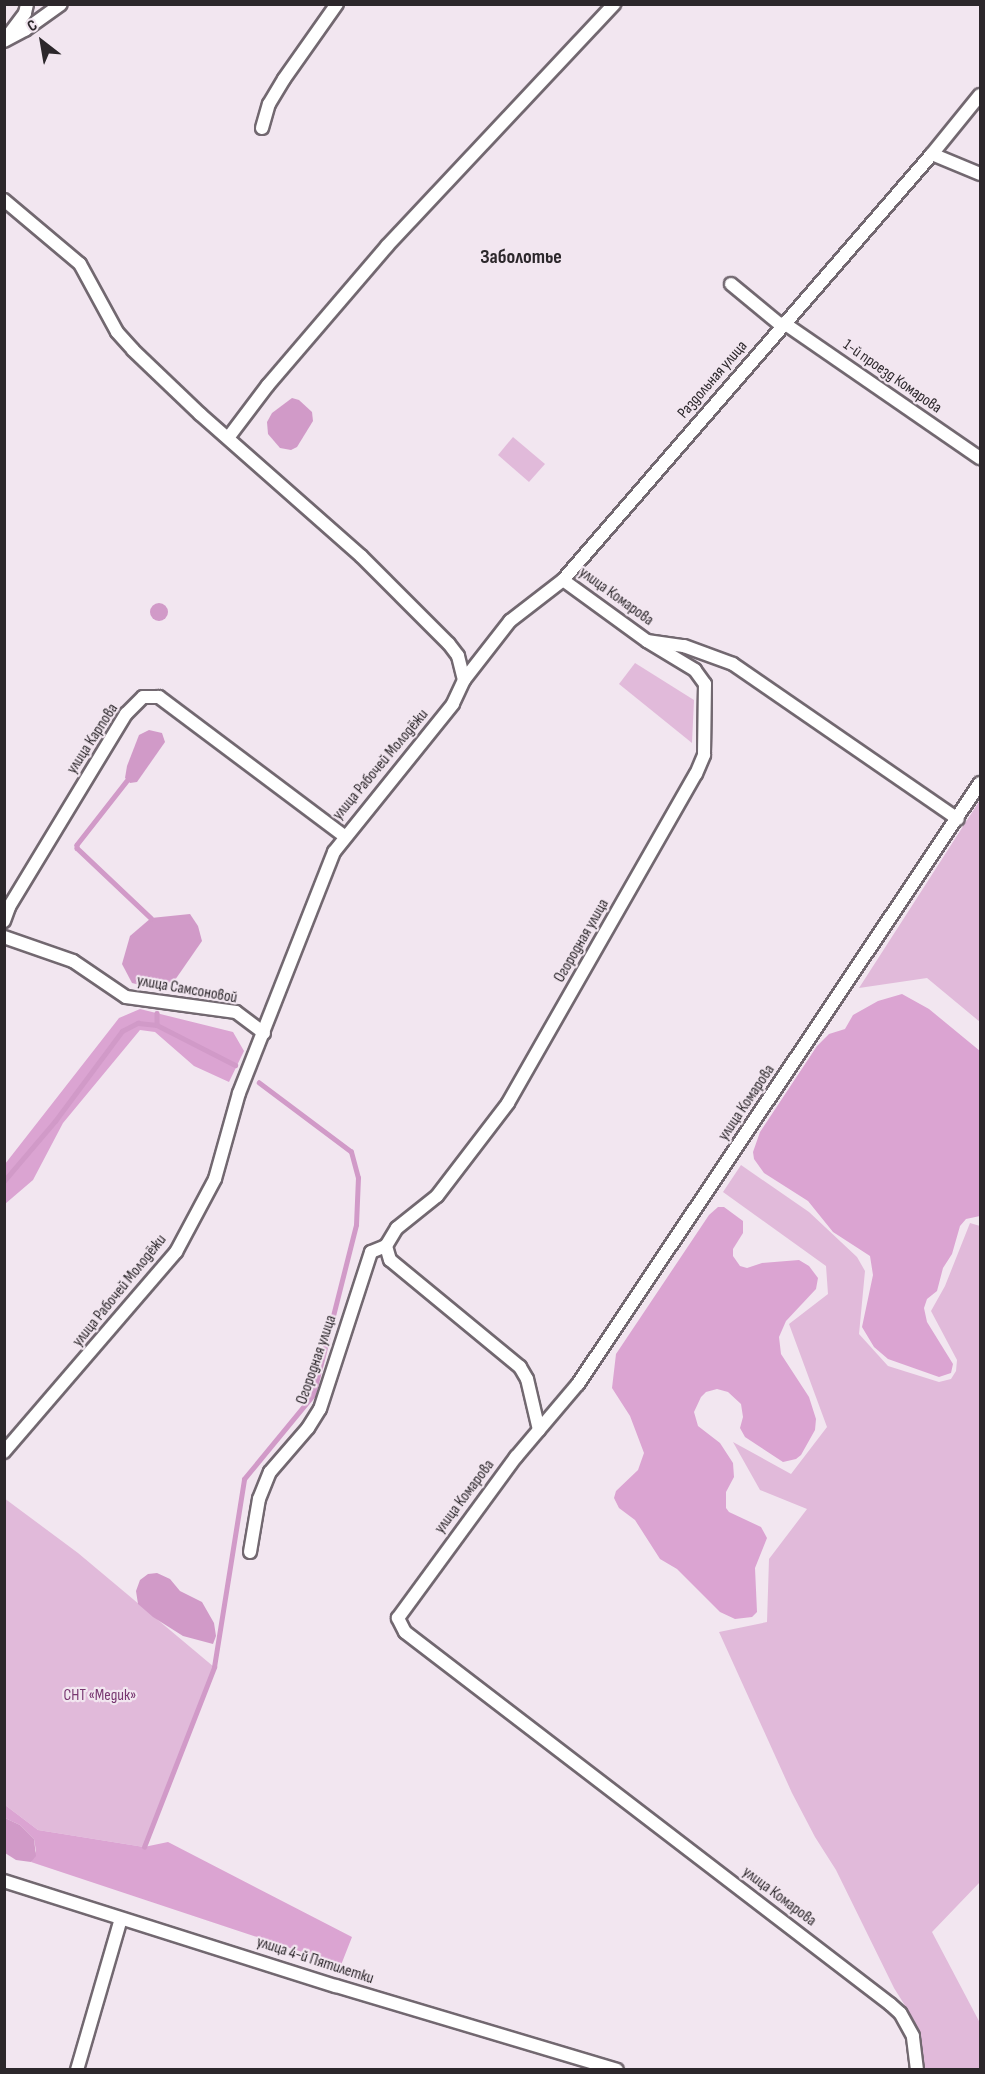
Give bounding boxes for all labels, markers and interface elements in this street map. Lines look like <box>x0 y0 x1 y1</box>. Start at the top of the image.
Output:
north arrow <box>12 12 72 72</box>
text: С <box>24 16 41 36</box>
district label: Заболотье <box>480 245 562 269</box>
street label: 1-й проезд Комарова <box>839 336 945 418</box>
street label: Раздольная улица <box>674 337 752 423</box>
street label: улица Комарова <box>575 564 657 630</box>
street label: улица Карпова <box>63 700 123 778</box>
street label: улица Рабочей Молодёжи <box>329 706 433 824</box>
street label: Огородная улица <box>550 896 614 986</box>
street label: улица Самсоновой <box>135 972 239 1008</box>
street label: улица Комарова <box>715 1061 779 1145</box>
street label: улица Рабочей Молодёжи <box>69 1231 171 1351</box>
street label: Огородная улица <box>293 1313 341 1407</box>
street label: улица Комарова <box>431 1456 499 1538</box>
park label: СНТ «Медик» <box>64 1686 136 1706</box>
street label: улица Комарова <box>738 1863 820 1931</box>
street label: улица 4-й Пятилетки <box>254 1933 376 1989</box>

